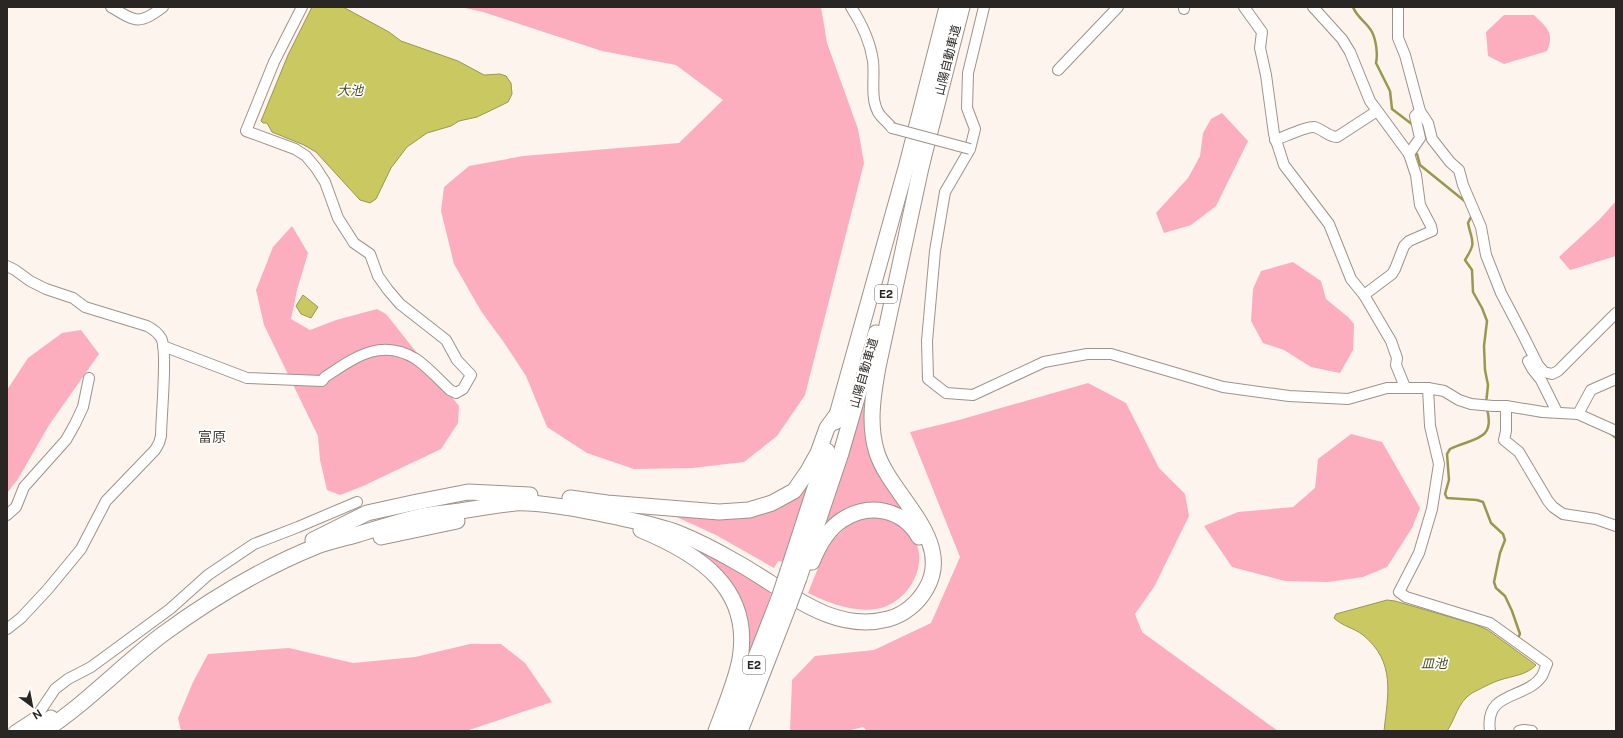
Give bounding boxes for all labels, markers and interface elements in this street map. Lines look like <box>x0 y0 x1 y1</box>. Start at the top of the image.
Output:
street label: 山陽自動車道 <box>932 23 964 97</box>
water label: 大池 <box>337 83 365 98</box>
road number: E2 <box>875 285 897 303</box>
street label: 山陽自動車道 <box>847 336 881 410</box>
district label: 富原 <box>198 429 226 445</box>
road number: E2 <box>743 656 765 674</box>
water label: 皿池 <box>1421 656 1449 671</box>
north arrow <box>12 686 52 726</box>
text: N <box>30 707 44 722</box>

